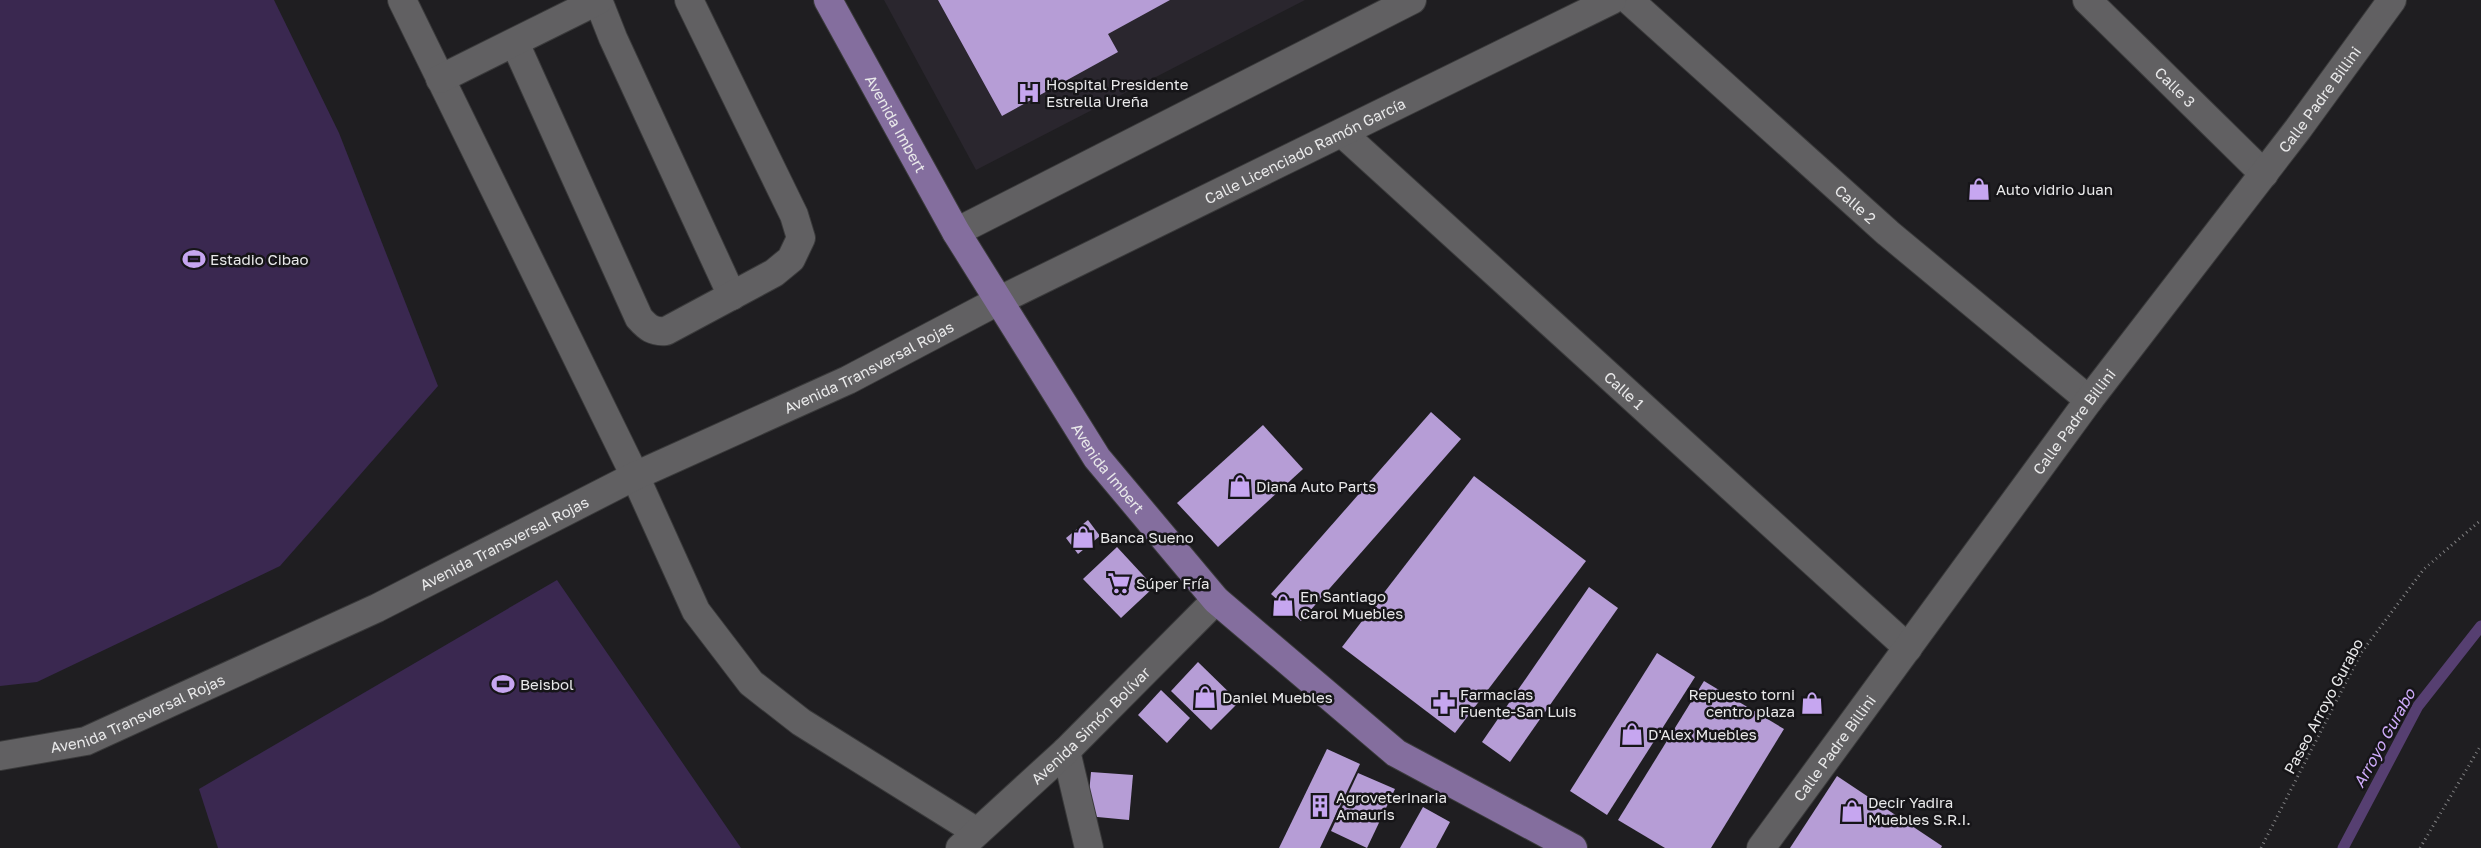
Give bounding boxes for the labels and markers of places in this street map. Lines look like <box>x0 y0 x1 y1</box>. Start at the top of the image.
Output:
place label: Hospital Presidente Estrella Ureña <box>1046 75 1189 110</box>
hospital icon: Hospital Presidente Estrella Ureña <box>1016 80 1042 106</box>
shop icon: Auto vidrio Juan <box>1966 176 1992 202</box>
place label: Auto vidrio Juan <box>1996 180 2113 198</box>
sports icon: Estadio Cibao <box>181 246 207 272</box>
place label: Estadio Cibao <box>210 250 309 268</box>
shop icon: Diana Auto Parts <box>1227 473 1253 499</box>
place label: Diana Auto Parts <box>1256 477 1376 495</box>
shop icon: Banca Sueno <box>1070 524 1096 550</box>
place label: Banca Sueno <box>1100 528 1194 546</box>
supermarket icon: Súper Fría <box>1106 570 1132 596</box>
place label: Súper Fría <box>1136 574 1209 592</box>
place label: En Santiago Carol Muebles <box>1300 587 1403 622</box>
shop icon: En Santiago Carol Muebles <box>1270 592 1296 618</box>
sports icon: Beisbol <box>490 671 516 697</box>
place label: Beisbol <box>520 675 574 693</box>
shop icon: Daniel Muebles <box>1192 684 1218 710</box>
place label: Farmacias Fuente-San Luis <box>1460 685 1577 720</box>
place label: Repuesto torni centro plaza <box>1688 685 1795 720</box>
place label: Daniel Muebles <box>1222 688 1333 706</box>
pharmacy icon: Farmacias Fuente-San Luis <box>1431 690 1457 716</box>
shop icon: Repuesto torni centro plaza <box>1799 690 1825 716</box>
shop icon: D'Alex Muebles <box>1619 721 1645 747</box>
place label: D'Alex Muebles <box>1648 725 1757 743</box>
place label: Agroveterinaria Amauris <box>1336 788 1447 823</box>
building icon: Agroveterinaria Amauris <box>1307 793 1333 819</box>
place label: Decir Yadira Muebles S.R.I. <box>1868 793 1971 828</box>
shop icon: Decir Yadira Muebles S.R.I. <box>1839 798 1865 824</box>

